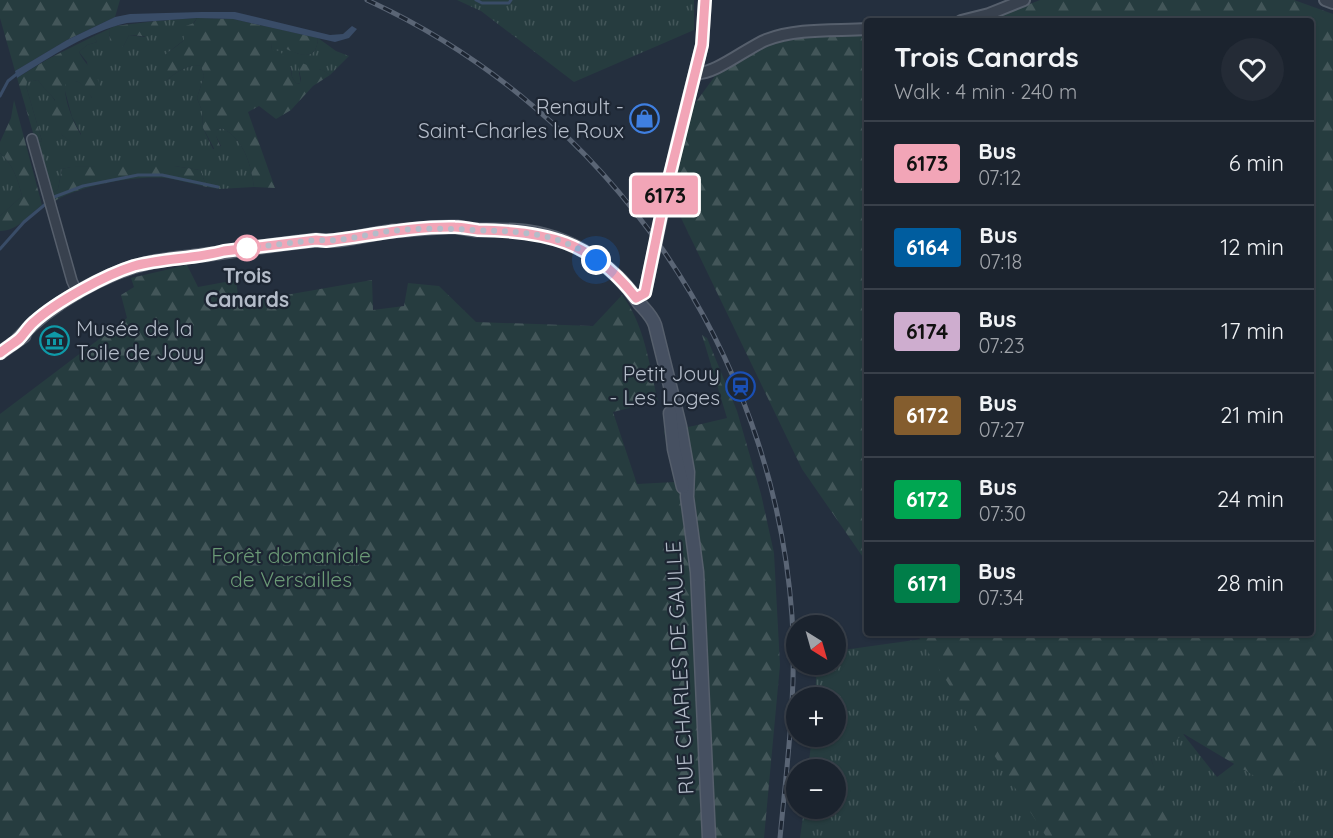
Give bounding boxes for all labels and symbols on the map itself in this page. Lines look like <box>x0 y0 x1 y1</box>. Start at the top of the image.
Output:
place label: Renault - Saint-Charles le Roux <box>418 93 624 143</box>
shop icon: Renault - Saint-Charles le Roux <box>629 103 661 135</box>
line badge: 6173 <box>623 176 707 214</box>
marker: Trois Canards <box>234 235 260 261</box>
your location <box>581 245 611 275</box>
place label: Trois Canards <box>205 262 289 312</box>
place label: Musée de la Toile de Jouy <box>76 315 204 365</box>
museum icon: Musée de la Toile de Jouy <box>39 325 71 357</box>
place label: Petit Jouy - Les Loges <box>609 360 720 410</box>
station icon: Petit Jouy - Les Loges <box>725 370 757 402</box>
street label: RUE CHARLES DE GAULLE <box>659 541 699 795</box>
park label: Forêt domaniale de Versailles <box>211 542 371 592</box>
north arrow <box>786 615 846 675</box>

